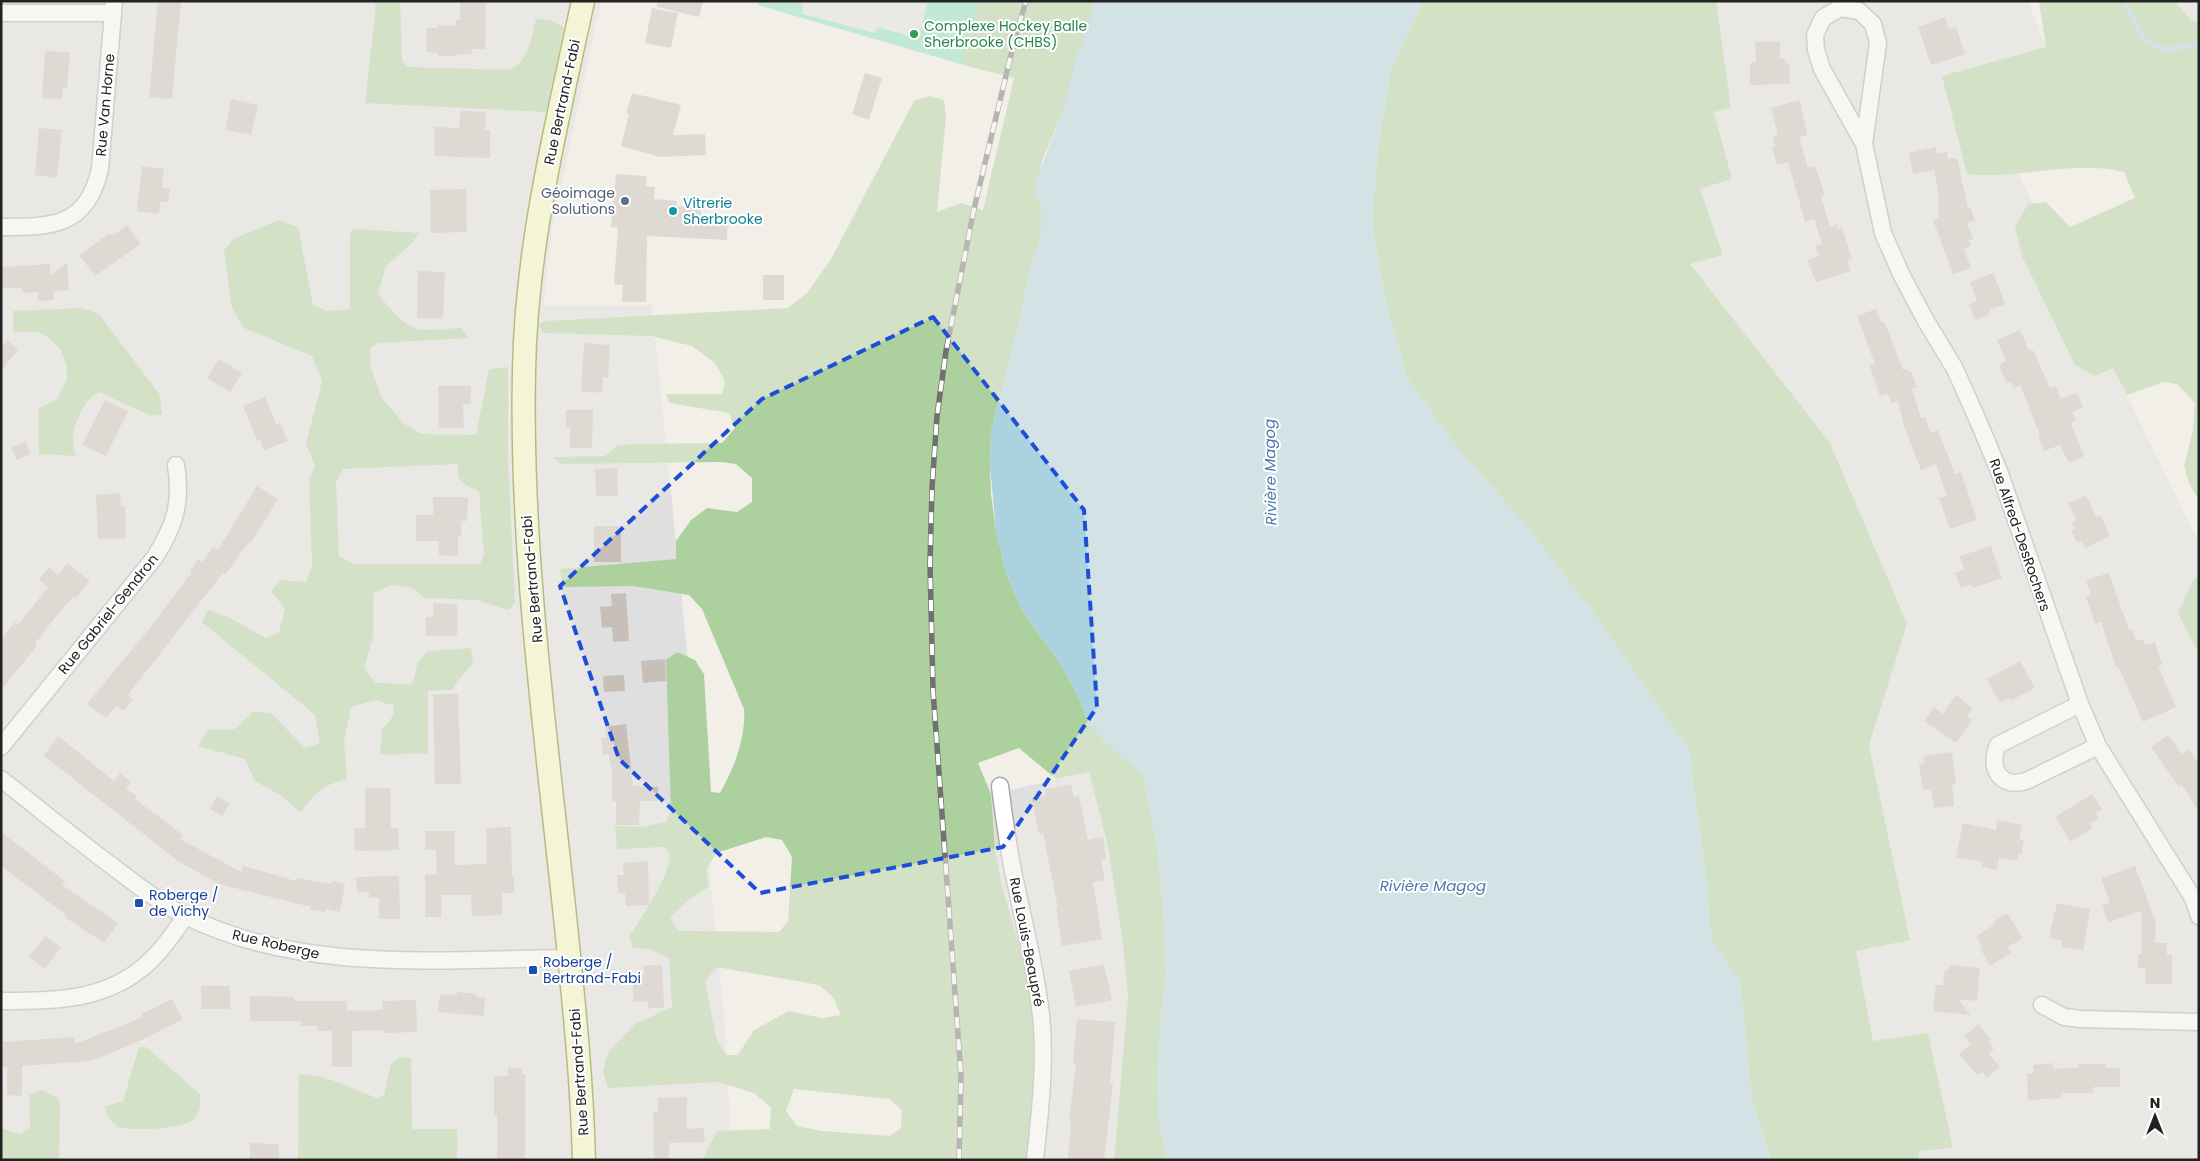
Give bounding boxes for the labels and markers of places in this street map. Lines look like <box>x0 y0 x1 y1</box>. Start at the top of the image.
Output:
place label: Complexe Hockey Balle Sherbrooke (CHBS) <box>924 16 1087 52</box>
marker: Complexe Hockey Balle Sherbrooke (CHBS) <box>908 28 920 40</box>
place label: Géoimage Solutions <box>541 183 615 219</box>
place label: Vitrerie Sherbrooke <box>683 193 763 229</box>
marker: Géoimage Solutions <box>619 195 631 207</box>
marker: Vitrerie Sherbrooke <box>667 205 679 217</box>
place label: Roberge / de Vichy <box>149 885 218 921</box>
marker: Roberge / de Vichy <box>133 897 145 909</box>
place label: Roberge / Bertrand-Fabi <box>543 952 641 988</box>
marker: Roberge / Bertrand-Fabi <box>527 964 539 976</box>

